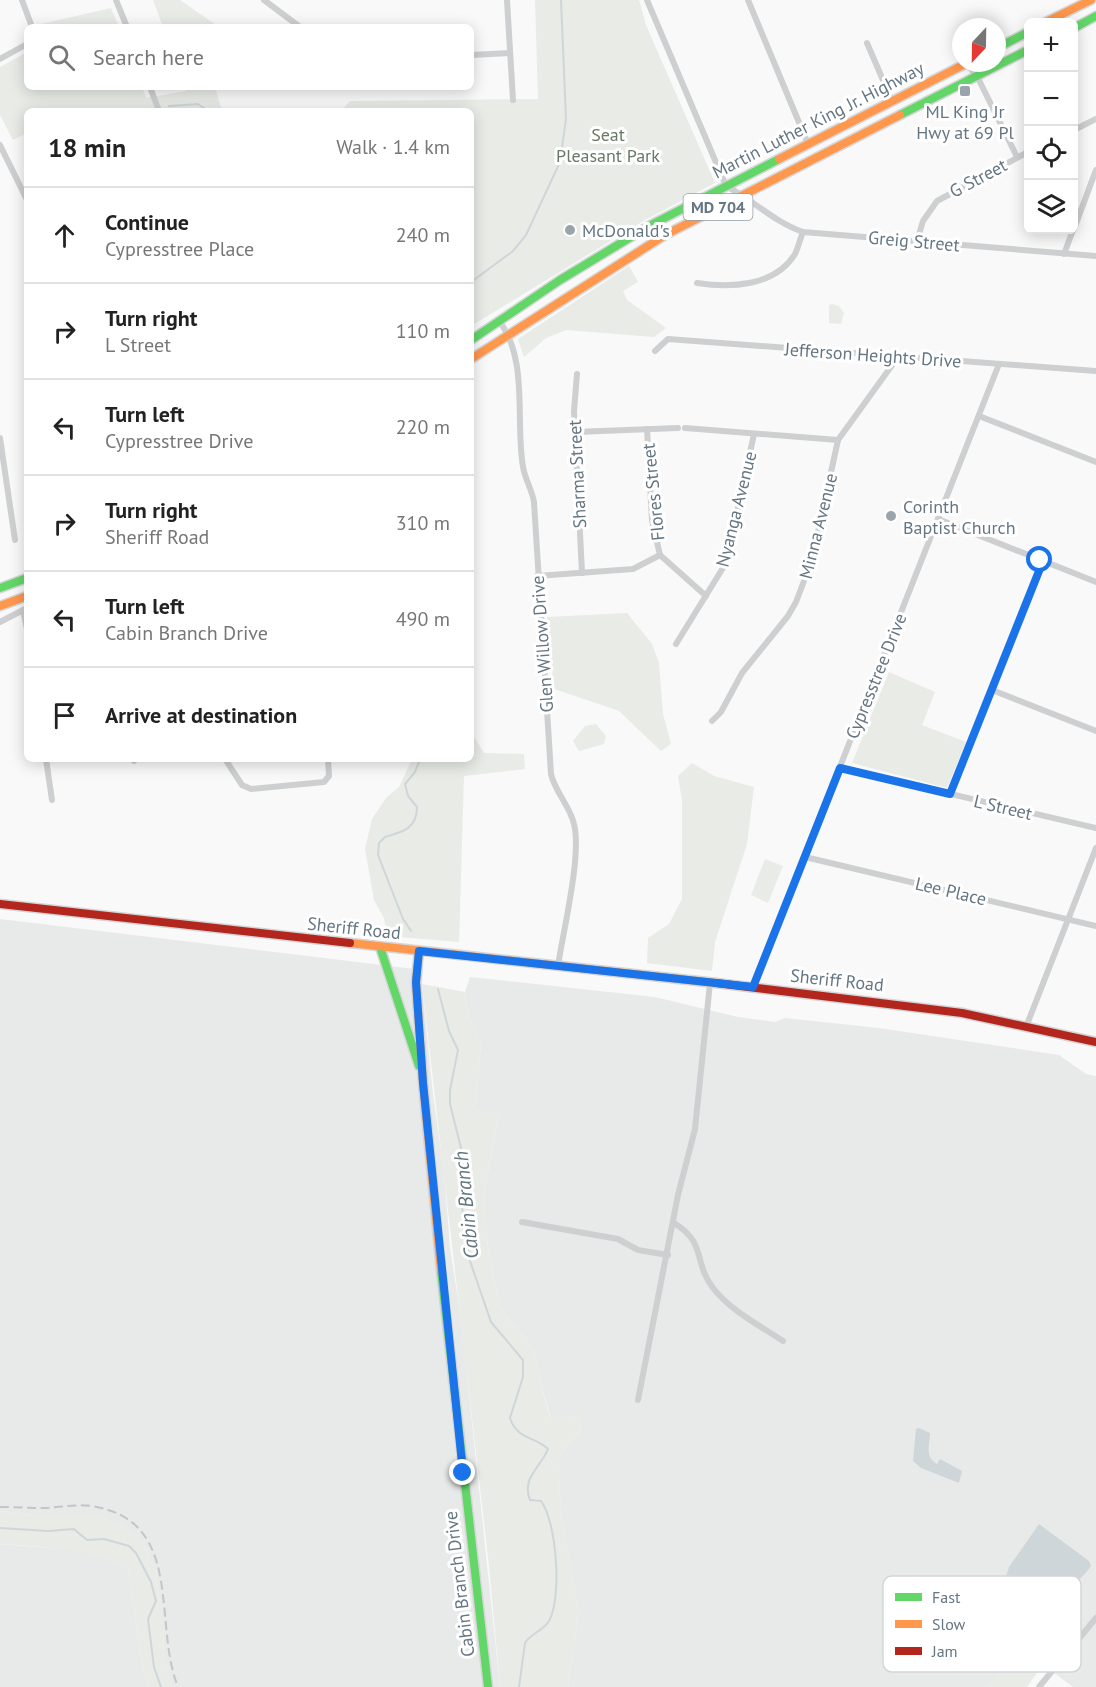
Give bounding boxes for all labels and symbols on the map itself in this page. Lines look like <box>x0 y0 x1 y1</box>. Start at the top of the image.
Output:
north arrow <box>952 18 1006 72</box>
street label: Martin Luther King Jr. Highway <box>708 56 928 184</box>
marker: ML King Jr Hwy at 69 Pl <box>958 84 972 98</box>
place label: ML King Jr Hwy at 69 Pl <box>916 100 1015 144</box>
park label: Seat Pleasant Park <box>556 123 660 167</box>
street label: G Street <box>945 153 1011 203</box>
road number: MD 704 <box>684 194 752 220</box>
place label: McDonald's <box>582 219 670 242</box>
marker: McDonald's <box>563 223 577 237</box>
street label: Greig Street <box>867 226 961 256</box>
street label: Jefferson Heights Drive <box>783 337 962 373</box>
street label: Sharma Street <box>563 419 591 529</box>
street label: Flores Street <box>636 442 670 542</box>
street label: Nyanga Avenue <box>711 449 761 569</box>
street label: Minna Avenue <box>794 471 842 581</box>
place label: Corinth Baptist Church <box>903 495 1016 539</box>
marker: Corinth Baptist Church <box>884 509 898 523</box>
route start <box>1026 546 1052 572</box>
street label: Glen Willow Drive <box>526 575 558 713</box>
street label: Cypresstree Drive <box>840 610 912 742</box>
street label: L Street <box>972 789 1034 825</box>
street label: Lee Place <box>913 872 989 910</box>
street label: Sheriff Road <box>306 912 402 944</box>
street label: Sheriff Road <box>789 964 885 996</box>
water label: Cabin Branch <box>447 1150 485 1260</box>
route end <box>449 1459 475 1485</box>
street label: Cabin Branch Drive <box>439 1510 479 1658</box>
legend <box>883 1576 1081 1672</box>
text: Fast <box>932 1587 961 1607</box>
text: Slow <box>932 1614 966 1634</box>
text: Jam <box>931 1641 958 1661</box>

